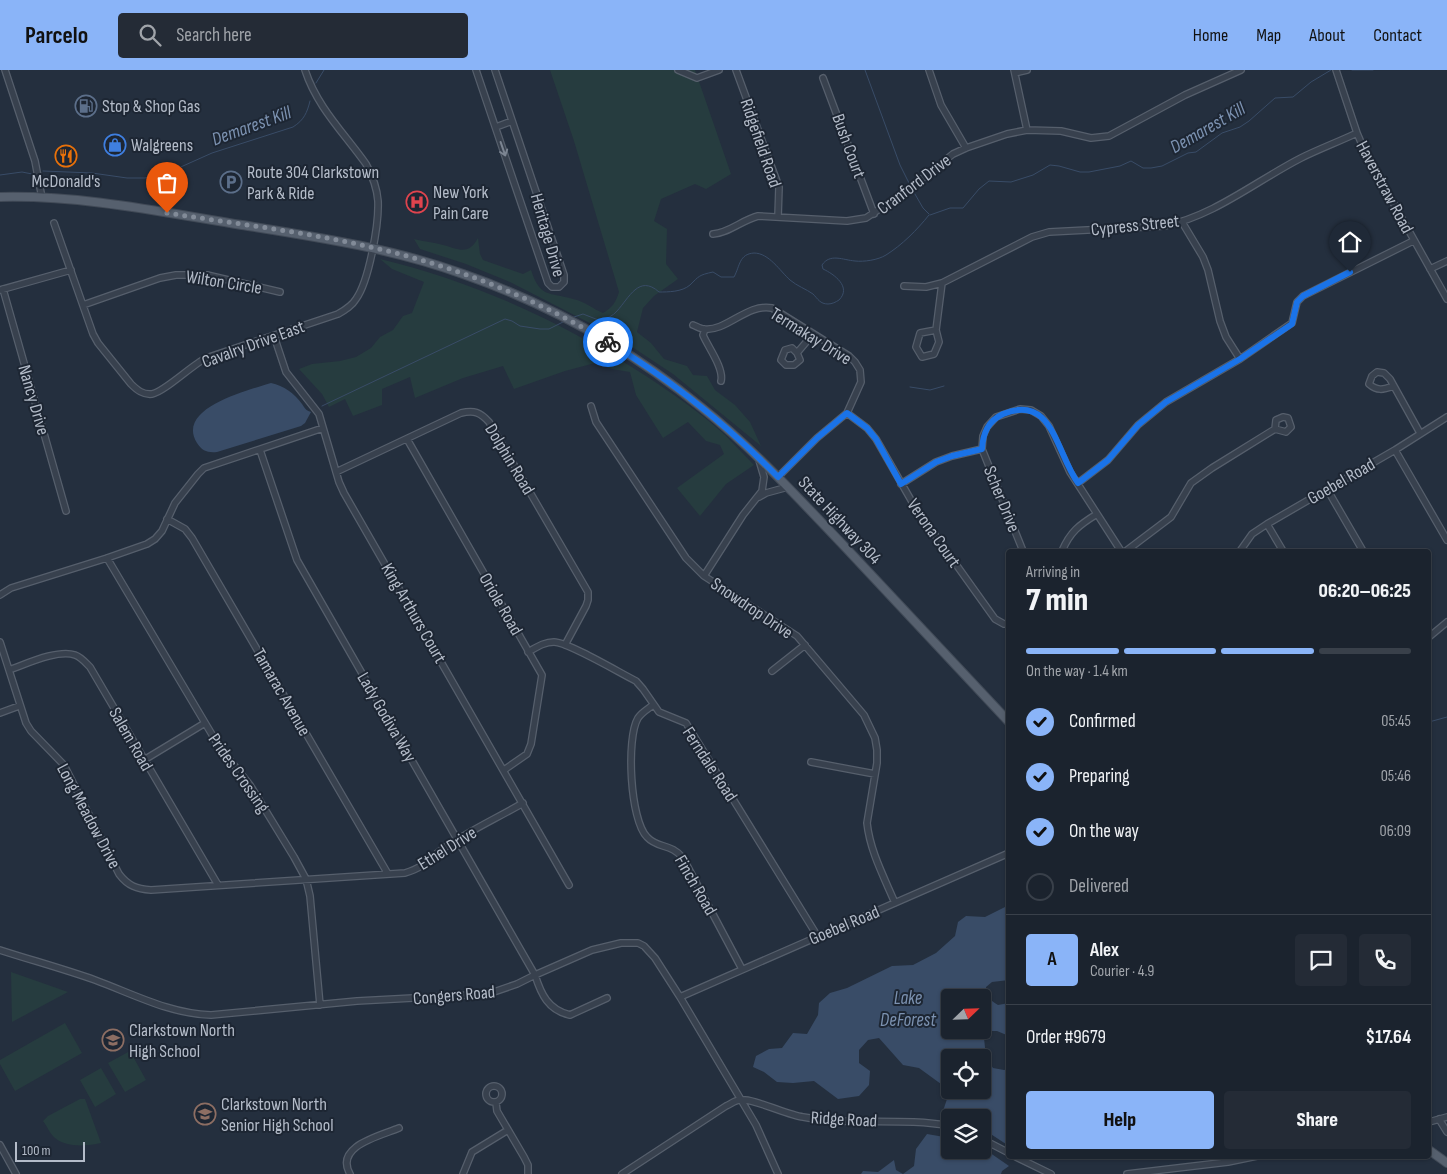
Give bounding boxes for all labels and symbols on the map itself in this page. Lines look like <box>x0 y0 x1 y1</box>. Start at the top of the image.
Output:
fuel station icon: Stop & Shop Gas <box>74 94 98 118</box>
place label: Stop & Shop Gas <box>102 96 200 117</box>
street label: Ridgefield Road <box>736 96 785 190</box>
water label: Demarest Kill <box>1166 97 1250 159</box>
water label: Demarest Kill <box>209 101 295 151</box>
street label: Bush Court <box>827 111 870 182</box>
shop icon: Walgreens <box>103 133 127 157</box>
place label: Walgreens <box>131 135 193 156</box>
street label: Haverstraw Road <box>1351 137 1418 237</box>
one-way arrow <box>499 141 508 157</box>
restaurant icon: McDonald's <box>54 144 78 168</box>
street label: Cranford Drive <box>873 150 955 219</box>
pin <box>146 162 188 213</box>
place label: Route 304 Clarkstown Park & Ride <box>247 162 379 204</box>
parking icon: Route 304 Clarkstown Park & Ride <box>219 170 243 194</box>
place label: McDonald's <box>32 171 101 192</box>
place label: New York Pain Care <box>433 182 489 224</box>
hospital icon: New York Pain Care <box>405 190 429 214</box>
street label: Heritage Drive <box>526 191 569 279</box>
street label: Cypress Street <box>1090 210 1181 241</box>
pin <box>1329 221 1371 272</box>
street label: Wilton Circle <box>184 266 263 299</box>
street label: Termakay Drive <box>766 303 855 370</box>
street label: Cavalry Drive East <box>199 316 308 373</box>
courier <box>583 317 633 367</box>
street label: Nancy Drive <box>13 363 54 438</box>
street label: Dolphin Road <box>480 420 539 498</box>
street label: Goebel Road <box>1304 454 1379 509</box>
street label: Scher Drive <box>979 463 1024 535</box>
street label: State Highway 304 <box>794 472 886 569</box>
street label: Verona Court <box>902 495 965 572</box>
street label: King Arthurs Court <box>376 559 451 667</box>
street label: Oriole Road <box>474 569 527 639</box>
street label: Snowdrop Drive <box>707 573 797 644</box>
street label: Tamarac Avenue <box>248 645 315 740</box>
street label: Lady Godiva Way <box>353 669 421 766</box>
street label: Salem Road <box>104 704 157 775</box>
street label: Ferndale Road <box>678 723 741 805</box>
street label: Prides Crossing <box>204 730 274 817</box>
street label: Long Meadow Drive <box>52 760 125 872</box>
street label: Ethel Drive <box>414 822 481 875</box>
street label: Finch Road <box>670 851 721 919</box>
street label: Goebel Road <box>806 901 883 950</box>
street label: Congers Road <box>412 981 496 1010</box>
water label: Lake DeForest <box>880 987 937 1032</box>
north arrow <box>941 989 991 1039</box>
place label: Clarkstown North High School <box>129 1020 235 1062</box>
school or university icon: Clarkstown North High School <box>101 1028 125 1052</box>
place label: Clarkstown North Senior High School <box>221 1094 334 1136</box>
school or university icon: Clarkstown North Senior High School <box>193 1102 217 1126</box>
street label: Ridge Road <box>810 1107 878 1132</box>
scale bar <box>15 1139 85 1162</box>

